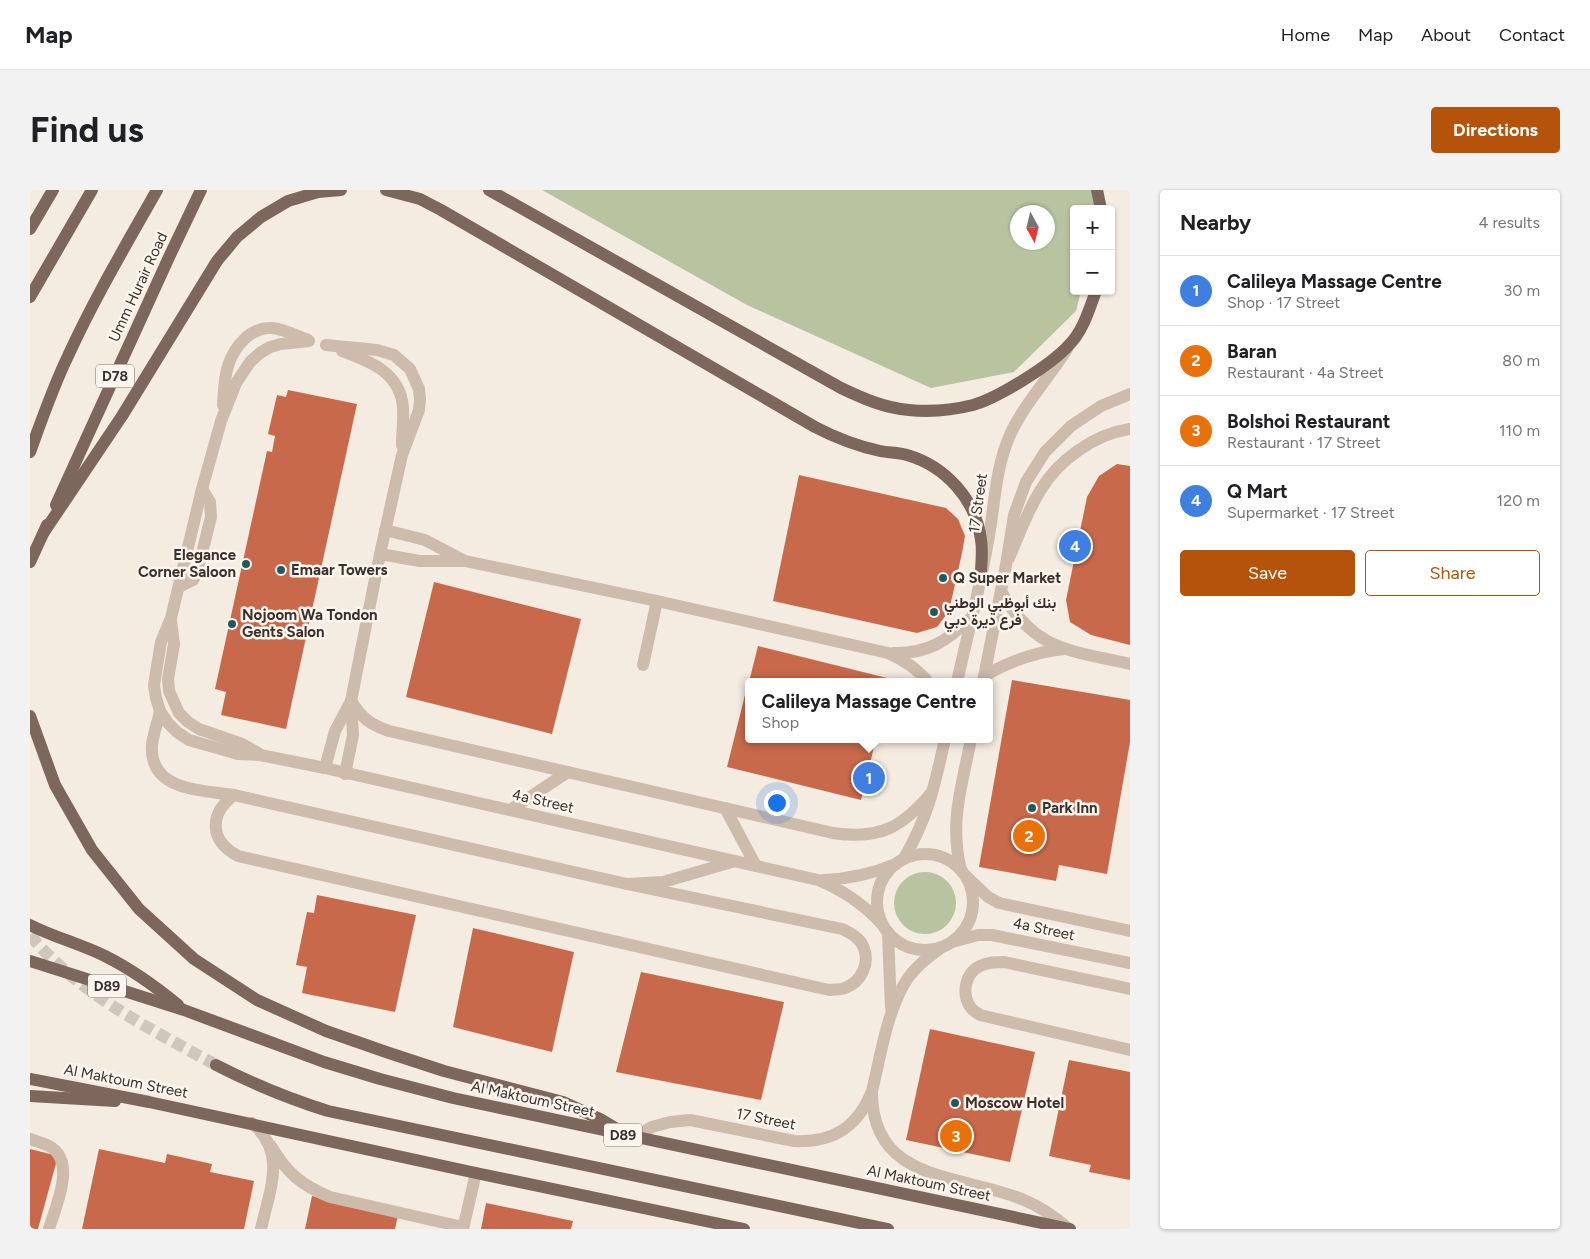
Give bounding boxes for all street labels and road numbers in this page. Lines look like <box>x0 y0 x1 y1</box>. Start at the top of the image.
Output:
street label: Umm Hurair Road <box>105 229 171 345</box>
road number: D78 <box>96 365 134 388</box>
street label: 17 Street <box>965 472 991 534</box>
street label: 4a Street <box>510 785 576 817</box>
street label: 4a Street <box>1011 914 1077 944</box>
road number: D89 <box>88 974 126 998</box>
street label: Al Maktoum Street <box>62 1060 190 1102</box>
street label: Al Maktoum Street <box>470 1077 597 1121</box>
street label: 17 Street <box>735 1104 797 1134</box>
road number: D89 <box>604 1124 642 1146</box>
street label: Al Maktoum Street <box>866 1161 993 1205</box>

